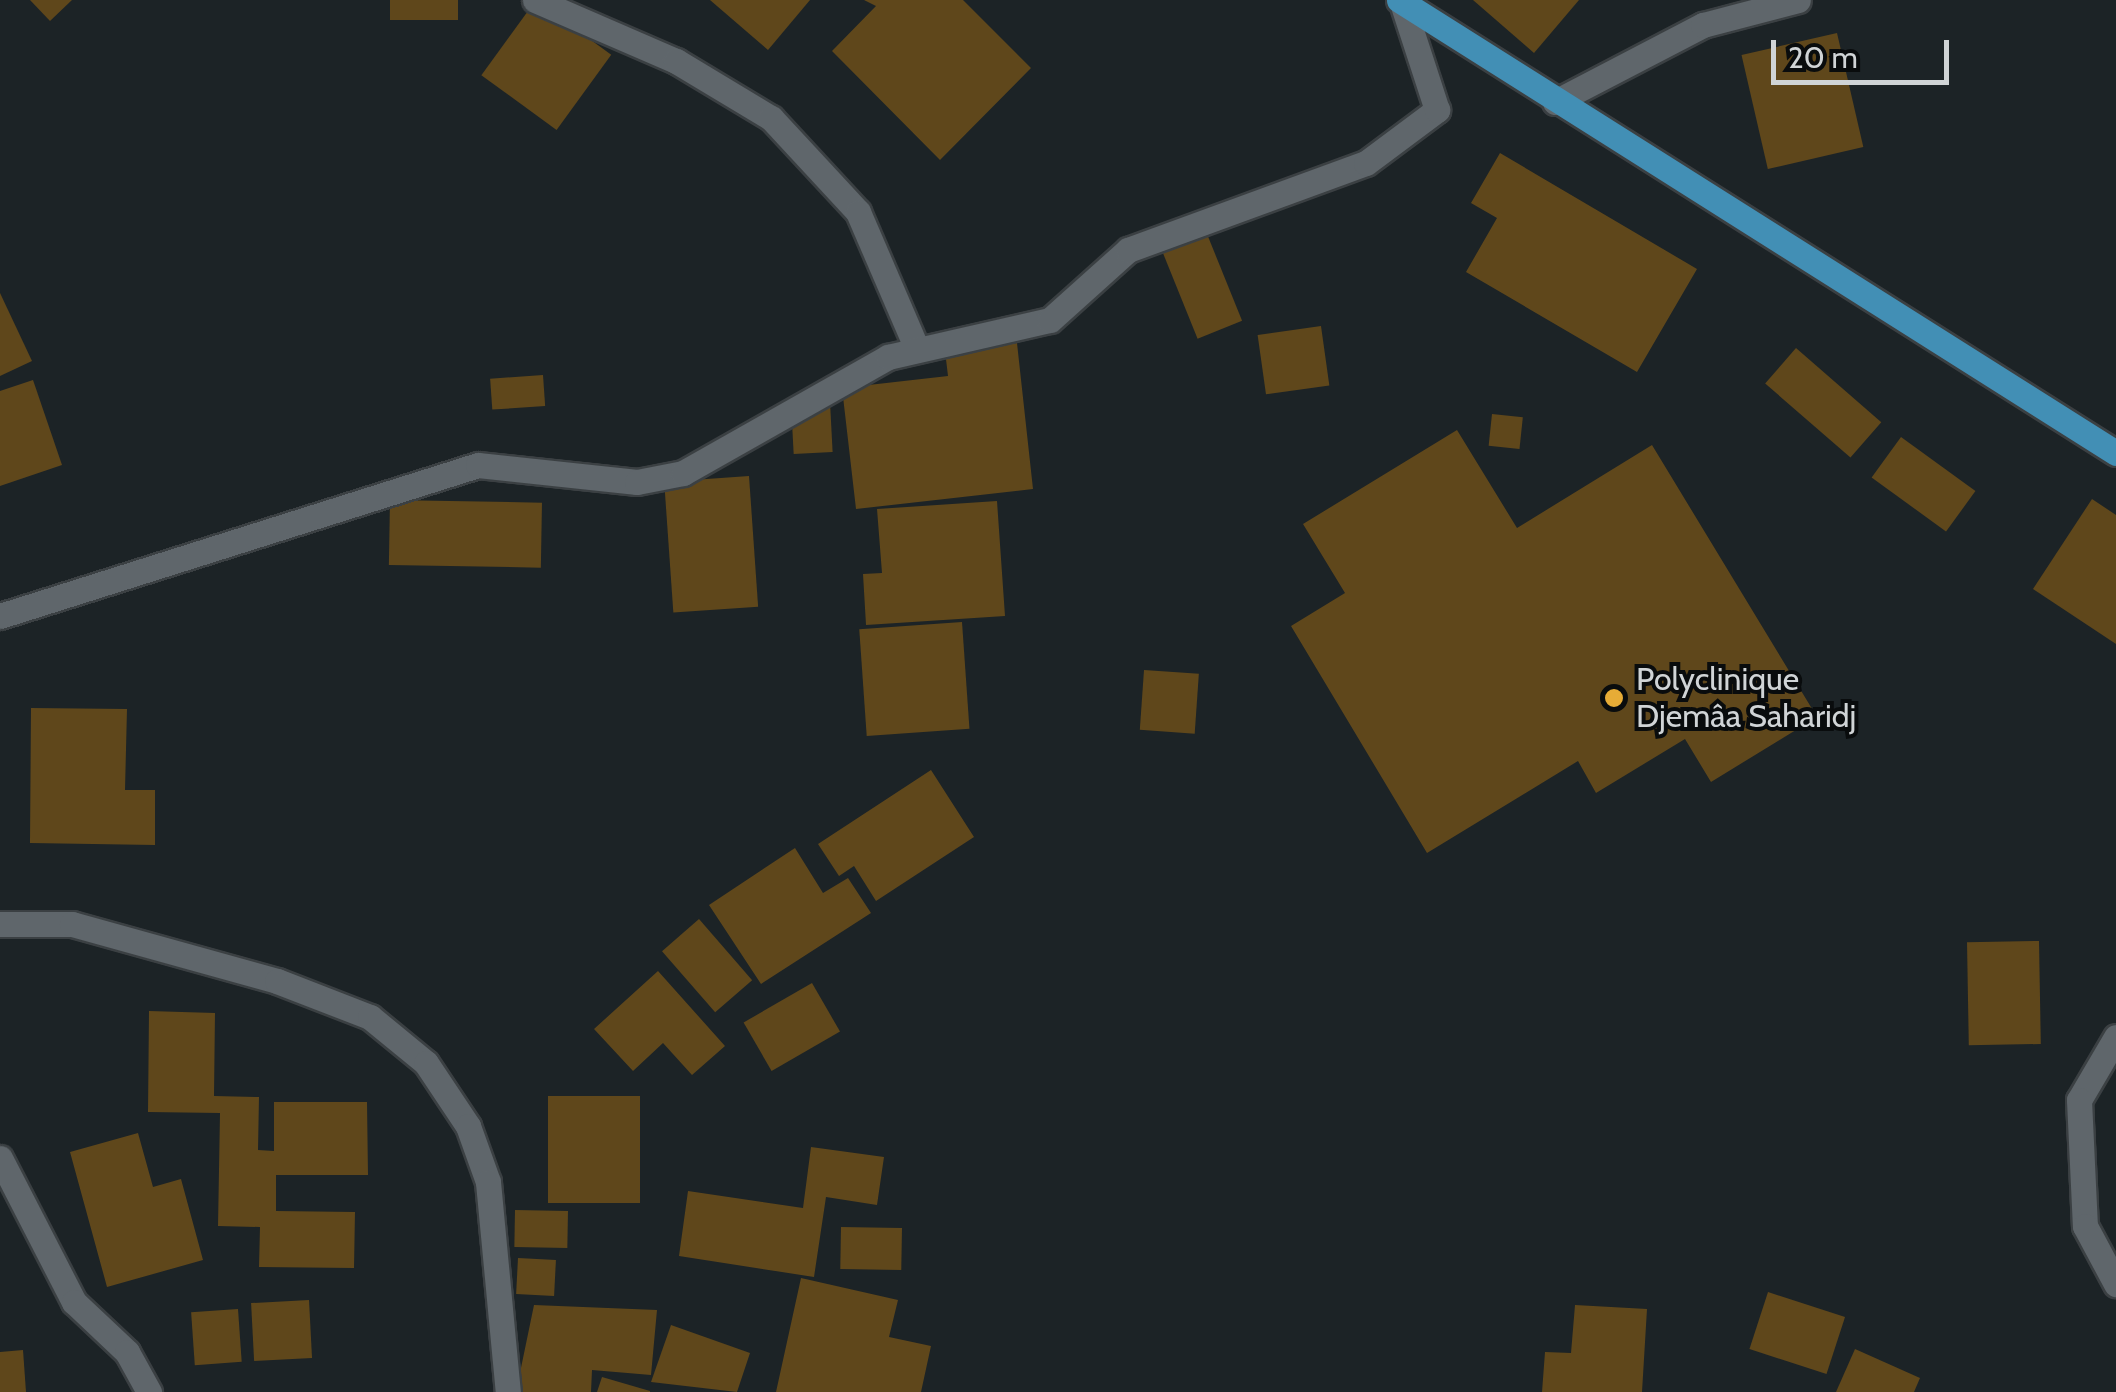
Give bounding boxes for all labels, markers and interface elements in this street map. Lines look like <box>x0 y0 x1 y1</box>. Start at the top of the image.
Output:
scale bar <box>1776 20 1954 82</box>
text: 20 m <box>1788 39 1858 76</box>
place label: Polyclinique Djemâa Saharidj <box>1636 661 1856 736</box>
marker: Polyclinique Djemâa Saharidj <box>1601 685 1627 711</box>

